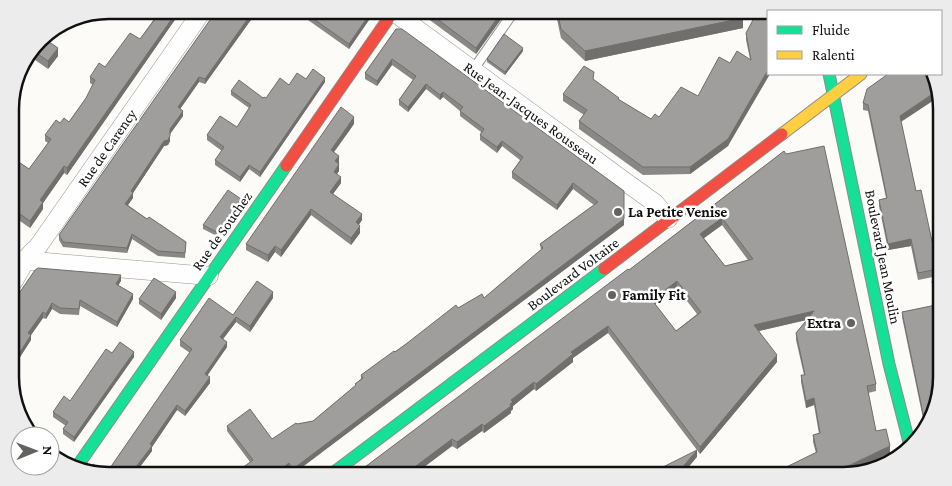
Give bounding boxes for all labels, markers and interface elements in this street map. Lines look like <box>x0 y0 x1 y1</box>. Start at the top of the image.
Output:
legend <box>767 10 942 75</box>
text: Fluide <box>812 22 850 38</box>
text: Ralenti <box>812 47 855 63</box>
street label: Rue Jean-Jacques Rousseau <box>460 59 601 168</box>
street label: Rue de Carency <box>74 106 141 191</box>
street label: Rue de Souchez <box>189 189 255 273</box>
street label: Boulevard Jean Moulin <box>861 189 904 326</box>
place label: La Petite Venise <box>628 204 727 220</box>
marker: La Petite Venise <box>612 206 624 218</box>
street label: Boulevard Voltaire <box>524 234 622 314</box>
place label: Family Fit <box>622 287 686 303</box>
marker: Family Fit <box>606 289 618 301</box>
place label: Extra <box>807 315 842 331</box>
marker: Extra <box>845 317 857 329</box>
north arrow <box>10 426 60 476</box>
text: N <box>40 446 56 456</box>

